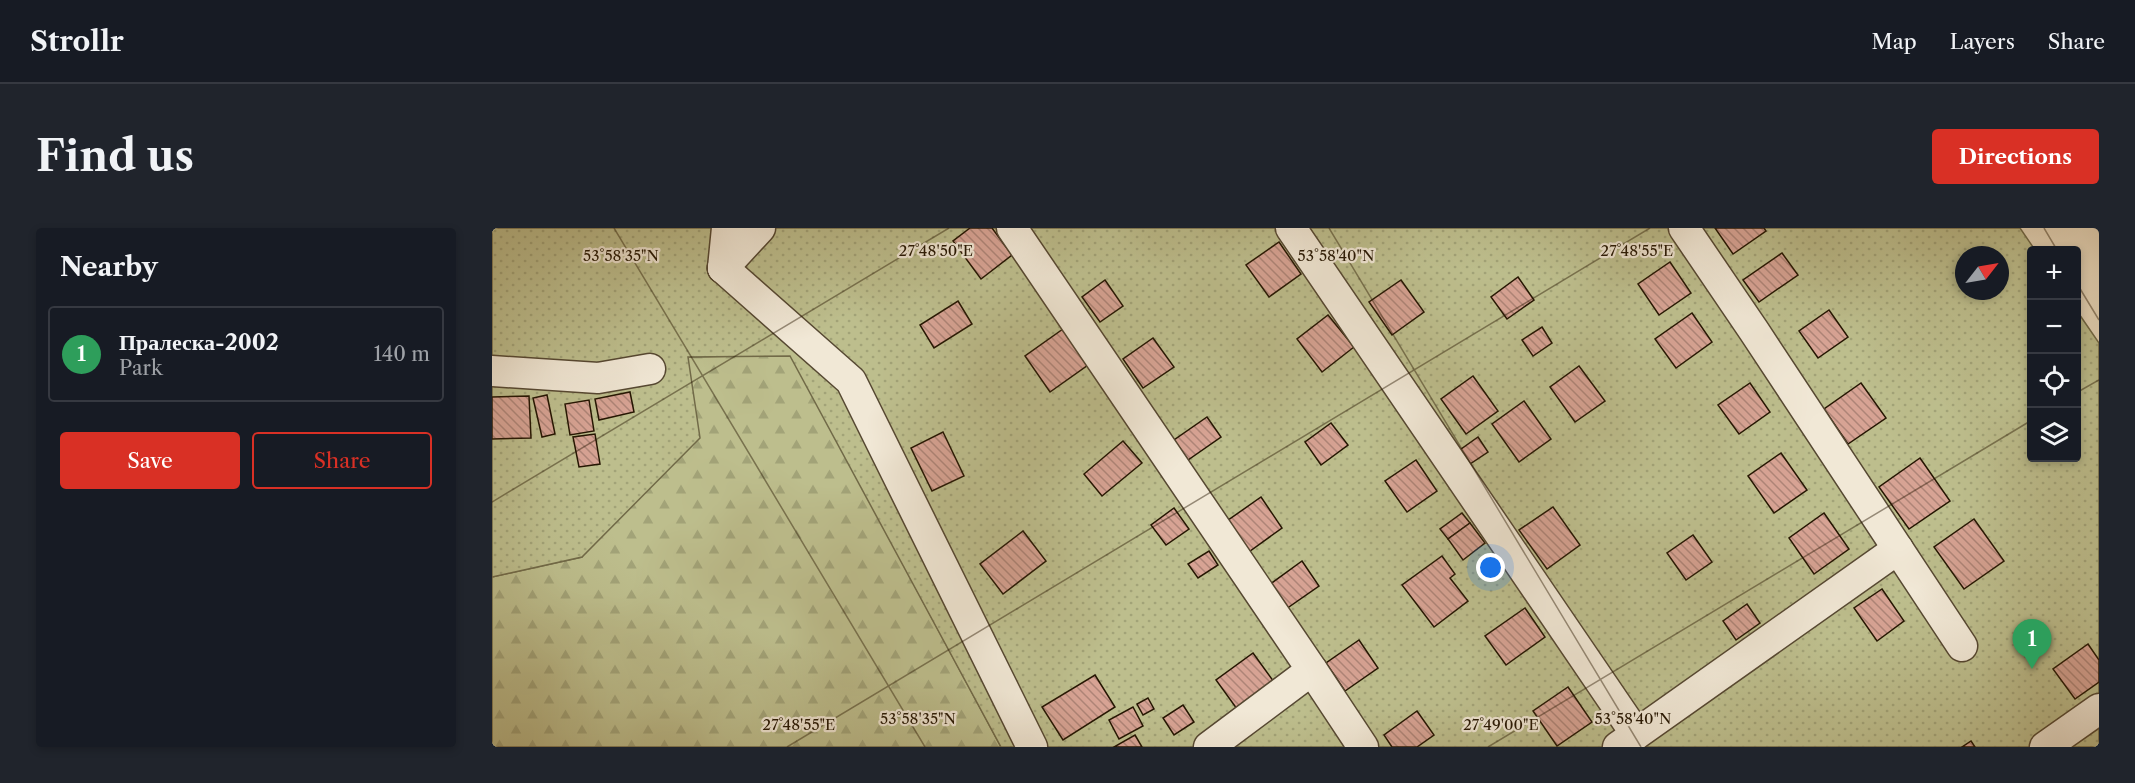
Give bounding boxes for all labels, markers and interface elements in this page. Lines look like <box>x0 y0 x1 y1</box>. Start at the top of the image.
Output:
text: Strollr <box>30 24 124 58</box>
text: Map <box>1872 29 1917 54</box>
text: Layers <box>1950 29 2015 54</box>
text: Share <box>2048 29 2105 54</box>
button: Directions <box>1932 129 2099 184</box>
text: Find us <box>36 130 194 182</box>
text: 27°48'50"E <box>899 241 973 260</box>
text: 27°48'55"E <box>1601 241 1673 260</box>
text: 53°58'35"N <box>583 246 659 265</box>
text: 53°58'40"N <box>1298 246 1375 265</box>
north arrow <box>1955 246 2009 300</box>
map controls <box>2027 246 2081 462</box>
button: + <box>2027 246 2081 300</box>
text: Nearby <box>60 251 158 283</box>
button: − <box>2027 300 2081 354</box>
text: Пралеска-2002 <box>119 329 279 356</box>
text: 1 <box>77 342 86 366</box>
text: 140 m <box>373 342 430 366</box>
button: locate <box>2027 354 2081 408</box>
text: Park <box>119 356 162 380</box>
button: layers <box>2027 408 2081 462</box>
button: Save <box>60 432 240 489</box>
button: Share <box>252 432 432 489</box>
your location <box>1476 553 1505 582</box>
pin: 1 <box>2012 620 2052 669</box>
text: 53°58'35"N <box>880 709 956 728</box>
text: 53°58'40"N <box>1595 709 1672 728</box>
text: 27°48'55"E <box>763 715 835 734</box>
text: 27°49'00"E <box>1463 715 1539 734</box>

